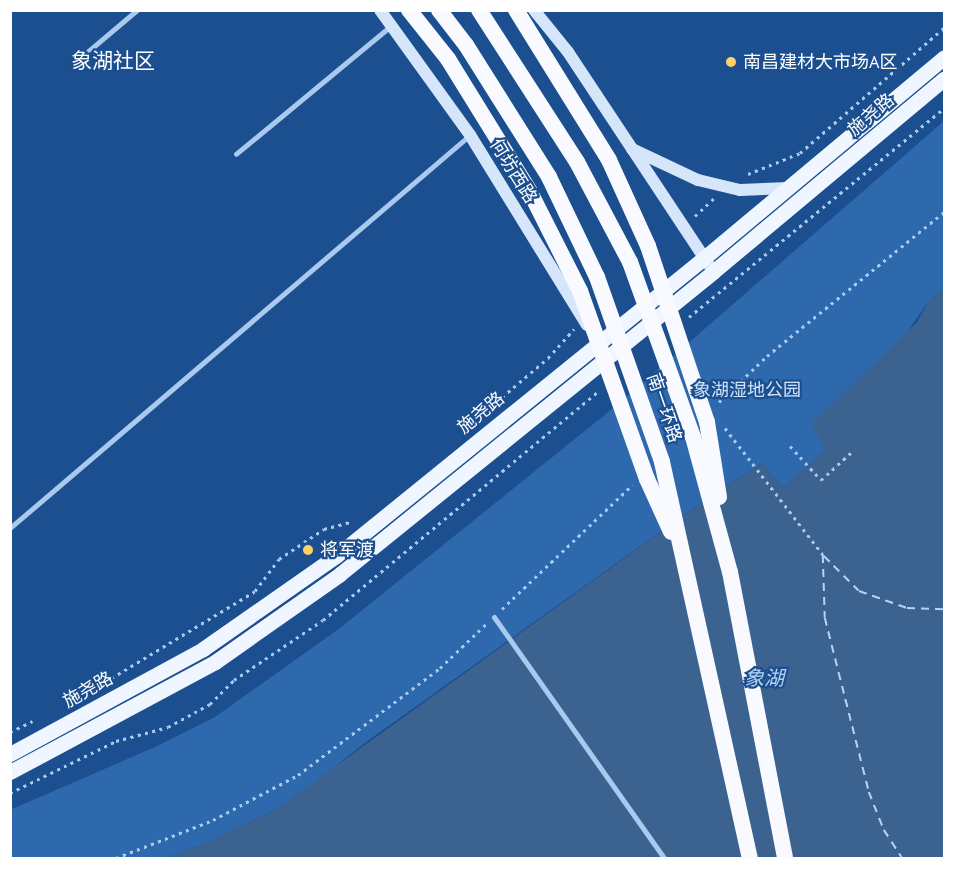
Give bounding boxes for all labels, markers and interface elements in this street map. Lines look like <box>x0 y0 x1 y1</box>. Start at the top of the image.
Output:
district label: 象湖社区 <box>71 48 155 74</box>
place label: 南昌建材大市场A区 <box>743 51 898 73</box>
marker: 南昌建材大市场A区 <box>724 55 738 69</box>
street label: 施尧路 <box>843 89 899 141</box>
street label: 何坊西路 <box>485 135 541 207</box>
street label: 南一环路 <box>642 370 686 446</box>
park label: 象湖湿地公园 <box>693 379 801 401</box>
street label: 施尧路 <box>453 388 509 438</box>
place label: 将军渡 <box>320 539 374 561</box>
marker: 将军渡 <box>301 543 315 557</box>
water label: 象湖 <box>744 666 784 690</box>
street label: 施尧路 <box>59 667 117 713</box>

